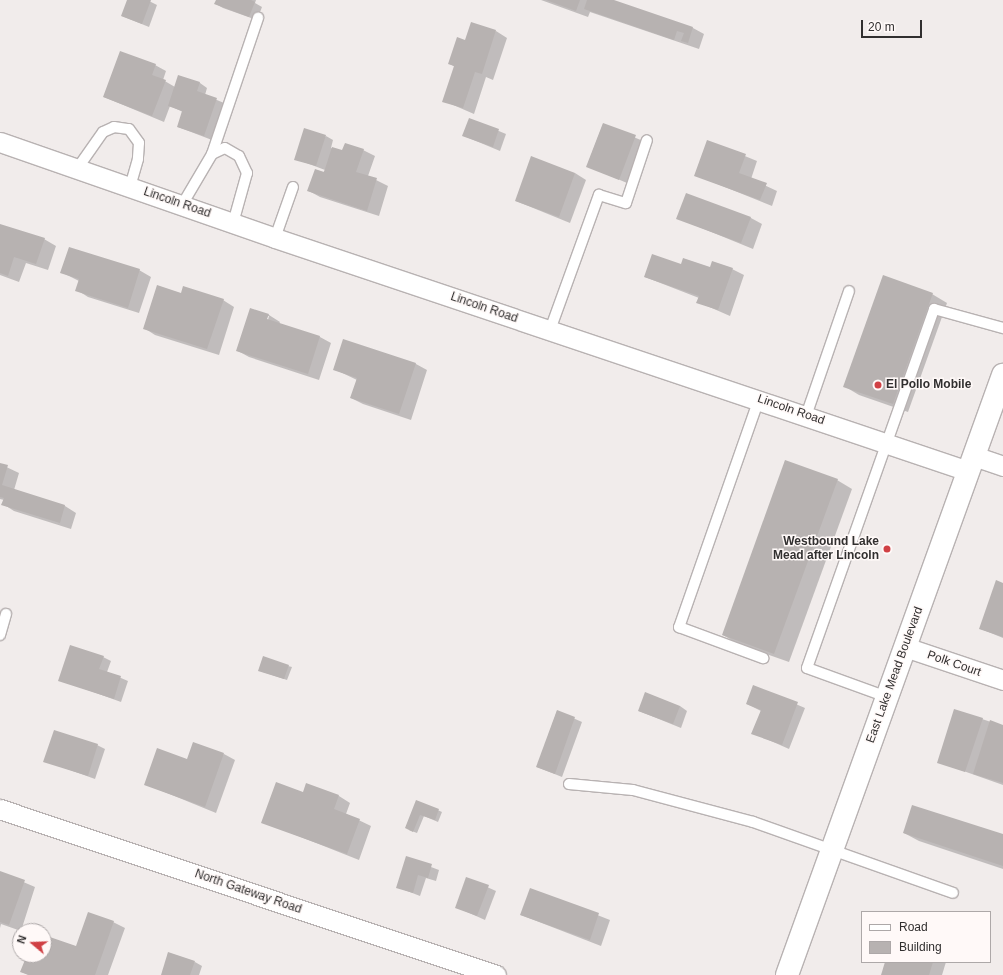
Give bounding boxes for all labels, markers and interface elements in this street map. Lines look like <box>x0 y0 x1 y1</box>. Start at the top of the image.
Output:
scale bar <box>863 12 924 38</box>
text: 20 m <box>868 20 895 34</box>
street label: Lincoln Road <box>142 185 212 221</box>
street label: Lincoln Road <box>449 290 519 326</box>
place label: El Pollo Mobile <box>886 378 971 392</box>
marker: El Pollo Mobile <box>873 380 883 390</box>
street label: Lincoln Road <box>756 392 826 428</box>
place label: Westbound Lake Mead after Lincoln <box>773 535 879 563</box>
marker: Westbound Lake Mead after Lincoln <box>882 544 892 554</box>
street label: East Lake Mead Boulevard <box>864 605 926 745</box>
street label: Polk Court <box>925 648 983 680</box>
street label: North Gateway Road <box>193 867 303 917</box>
legend <box>861 911 991 963</box>
text: Road <box>899 920 928 934</box>
north arrow <box>12 923 52 963</box>
text: N <box>15 934 29 945</box>
text: Building <box>899 940 942 954</box>

